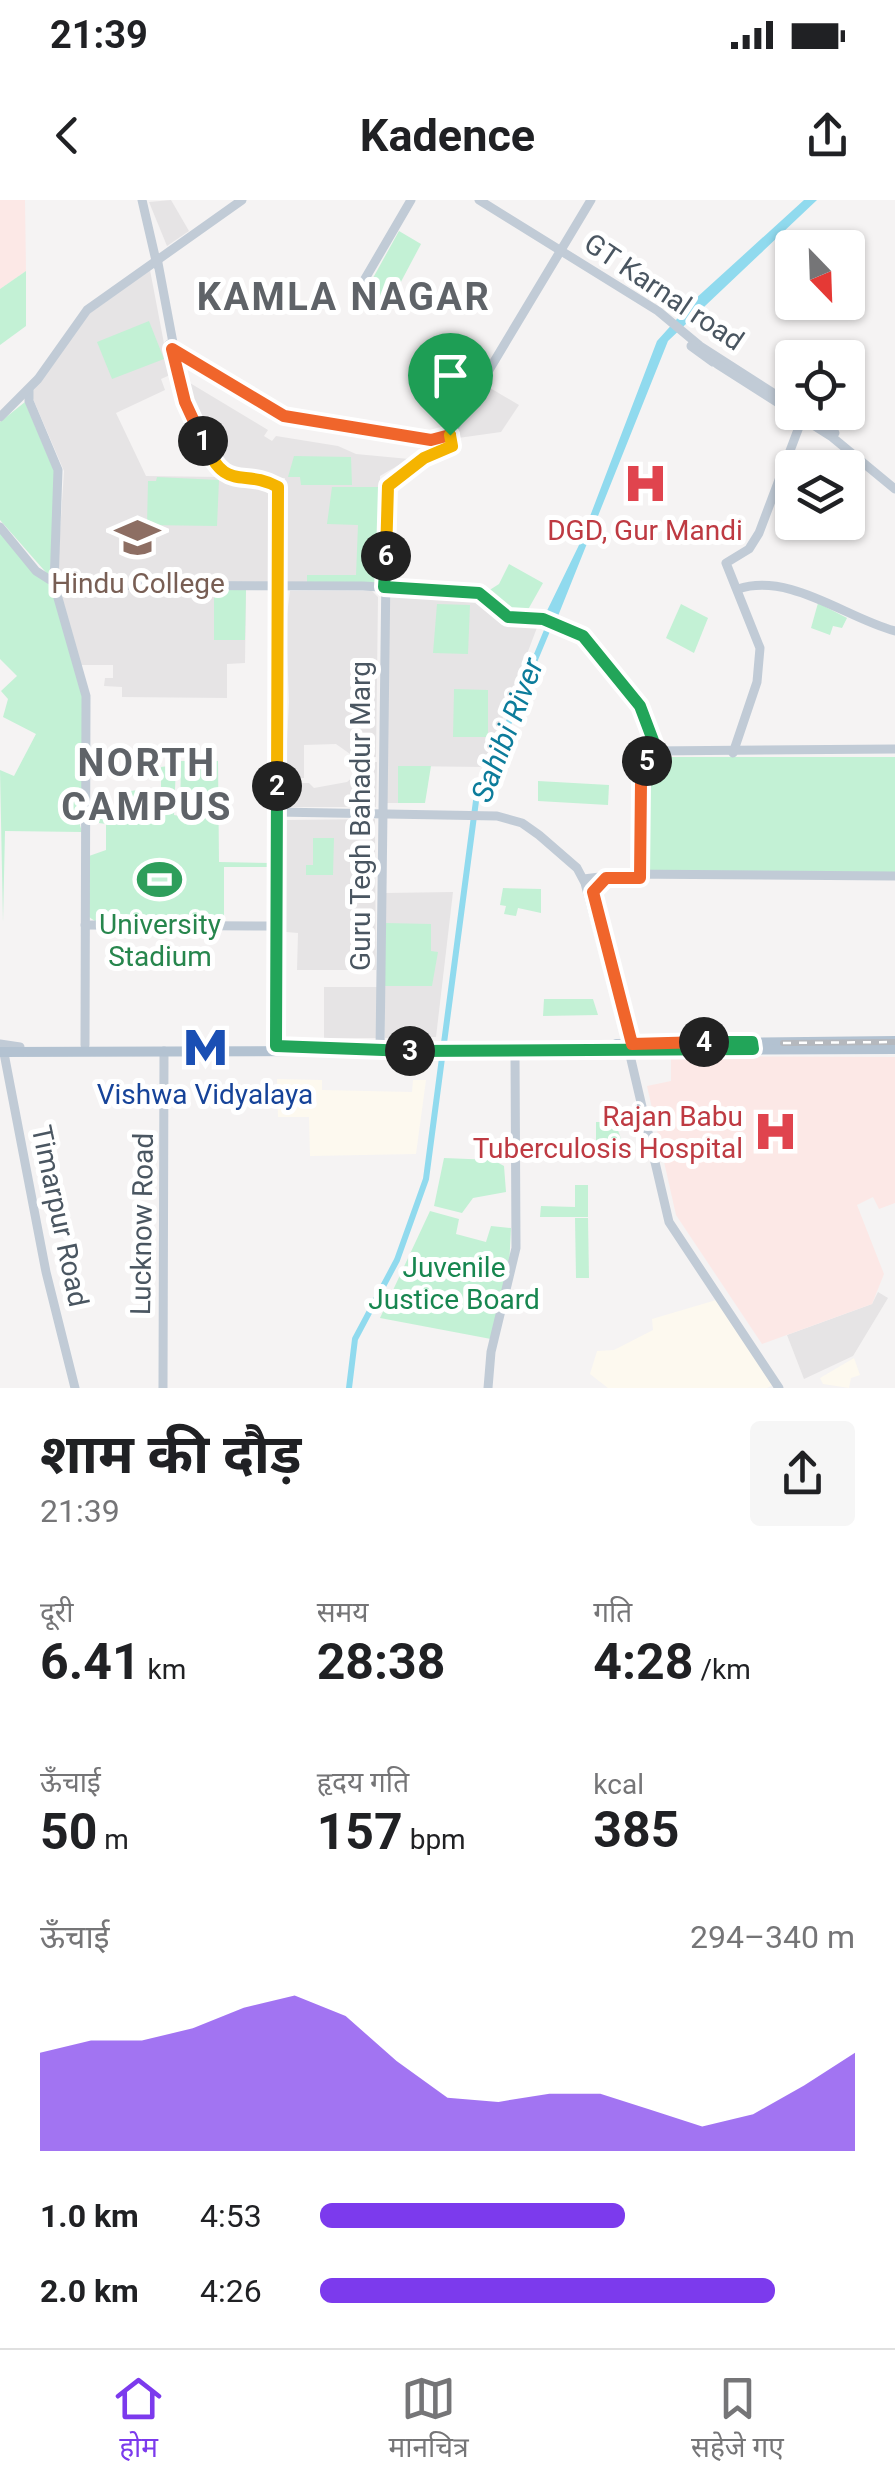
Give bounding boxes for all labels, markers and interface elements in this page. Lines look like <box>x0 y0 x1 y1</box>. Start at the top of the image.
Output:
text: 21:39 <box>50 13 148 57</box>
icon: back <box>40 108 95 163</box>
icon: share <box>800 108 855 163</box>
text: Kadence <box>360 109 535 162</box>
street label: GT Karnal road <box>578 227 750 357</box>
north arrow <box>775 230 865 320</box>
map controls <box>775 230 865 540</box>
district label: KAMLA NAGAR <box>197 275 491 319</box>
pin <box>408 333 493 436</box>
button: locate <box>775 340 865 430</box>
icon: arrive <box>423 348 478 403</box>
pin: 1 <box>178 416 228 466</box>
text: 1 <box>195 424 211 457</box>
button: layers <box>775 450 865 540</box>
hospital icon: DGD, Gur Mandi <box>621 460 669 508</box>
school or university icon: Hindu College <box>114 514 162 562</box>
place label: DGD, Gur Mandi <box>547 514 743 547</box>
pin: 6 <box>361 531 411 581</box>
text: 6 <box>378 539 394 572</box>
place label: Hindu College <box>51 567 225 600</box>
water label: Sahibi River <box>464 652 551 807</box>
street label: Guru Tegh Bahadur Marg <box>344 661 377 971</box>
pin: 5 <box>622 736 672 786</box>
district label: NORTH CAMPUS <box>61 741 233 829</box>
text: 5 <box>639 744 655 777</box>
pin: 2 <box>252 761 302 811</box>
text: 2 <box>269 769 285 802</box>
sports icon: University Stadium <box>136 855 184 903</box>
place label: University Stadium <box>99 908 221 973</box>
pin: 4 <box>679 1017 729 1067</box>
metro station icon: Vishwa Vidyalaya <box>181 1024 229 1072</box>
text: 4 <box>696 1025 712 1058</box>
pin: 3 <box>385 1026 435 1076</box>
text: 3 <box>402 1034 418 1067</box>
place label: Vishwa Vidyalaya <box>97 1078 313 1111</box>
place label: Rajan Babu Tuberculosis Hospital <box>473 1100 743 1165</box>
hospital icon: Rajan Babu Tuberculosis Hospital <box>752 1108 800 1156</box>
street label: Timarpur Road <box>25 1122 95 1310</box>
street label: Lucknow Road <box>124 1133 160 1315</box>
park label: Juvenile Justice Board <box>368 1251 540 1316</box>
button: share <box>750 1421 855 1526</box>
text: शाम की दौड़ <box>40 1422 301 1486</box>
text: 21:39 <box>40 1492 120 1530</box>
text: दूरी <box>40 1596 74 1629</box>
text: समय <box>317 1596 369 1629</box>
text: गति <box>593 1596 632 1629</box>
text: 6.41 <box>40 1633 141 1691</box>
text: 28:38 <box>317 1633 446 1691</box>
text: 4:28 <box>593 1633 693 1691</box>
text: km <box>141 1653 186 1686</box>
text: /km <box>693 1653 751 1686</box>
text: ऊँचाई <box>40 1766 101 1799</box>
text: हृदय गति <box>317 1766 409 1799</box>
text: kcal <box>593 1768 644 1801</box>
text: 385 <box>593 1801 679 1859</box>
text: 50 <box>40 1803 97 1861</box>
text: 157 <box>317 1803 403 1861</box>
text: m <box>97 1823 129 1856</box>
text: bpm <box>403 1823 466 1856</box>
text: ऊँचाई <box>40 1918 109 1956</box>
text: 294–340 m <box>690 1918 855 1956</box>
text: 1.0 km <box>40 2197 139 2235</box>
text: 4:53 <box>200 2197 262 2235</box>
text: 2.0 km <box>40 2272 139 2310</box>
text: 4:26 <box>200 2272 262 2310</box>
tab: होम <box>111 2371 166 2468</box>
tab: मानचित्र <box>389 2371 469 2468</box>
tab: सहेजे गए <box>691 2371 784 2468</box>

